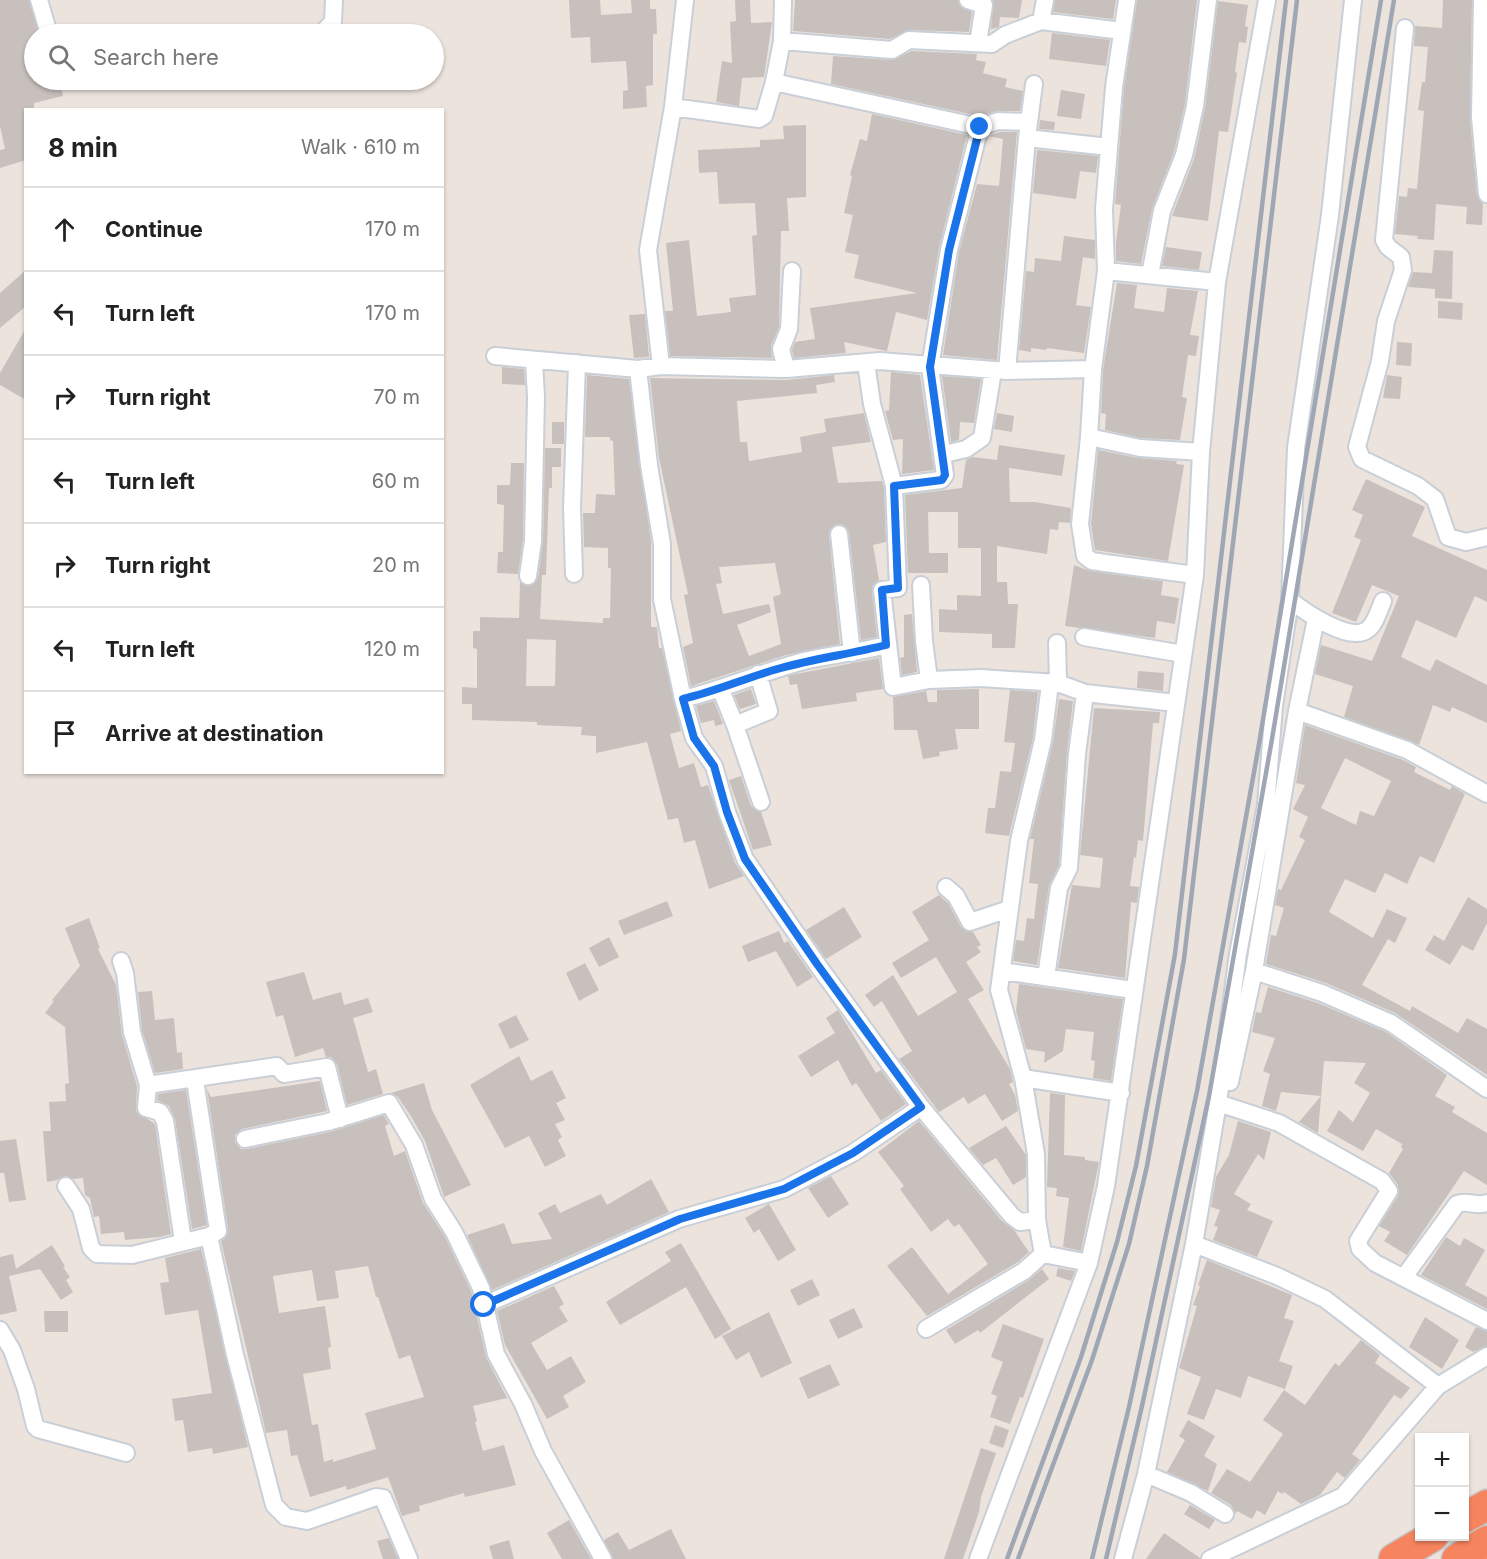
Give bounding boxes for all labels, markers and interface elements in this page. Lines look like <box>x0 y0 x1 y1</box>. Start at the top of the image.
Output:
search box <box>24 24 444 90</box>
icon: search <box>45 41 78 74</box>
text: Search here <box>93 44 219 70</box>
route end <box>966 113 992 139</box>
text: 8 min <box>48 132 118 163</box>
text: Walk · 610 m <box>301 135 420 159</box>
icon: ahead <box>48 213 81 246</box>
text: Continue <box>105 216 203 242</box>
text: 170 m <box>365 217 420 241</box>
icon: left <box>48 297 81 330</box>
text: Turn left <box>105 300 195 326</box>
text: 170 m <box>365 301 420 325</box>
icon: right <box>48 381 81 414</box>
text: Turn right <box>105 384 211 410</box>
text: 70 m <box>373 385 420 409</box>
icon: left <box>48 465 81 498</box>
text: Turn left <box>105 468 195 494</box>
text: 60 m <box>372 469 420 493</box>
icon: right <box>48 549 81 582</box>
text: Turn right <box>105 552 211 578</box>
text: 20 m <box>372 553 420 577</box>
icon: left <box>48 633 81 666</box>
text: Turn left <box>105 636 195 662</box>
text: 120 m <box>364 637 420 661</box>
icon: arrive <box>48 717 81 750</box>
text: Arrive at destination <box>105 720 324 746</box>
route start <box>470 1291 496 1317</box>
map controls <box>1415 1433 1469 1541</box>
button: + <box>1415 1433 1469 1487</box>
button: − <box>1415 1487 1469 1541</box>

